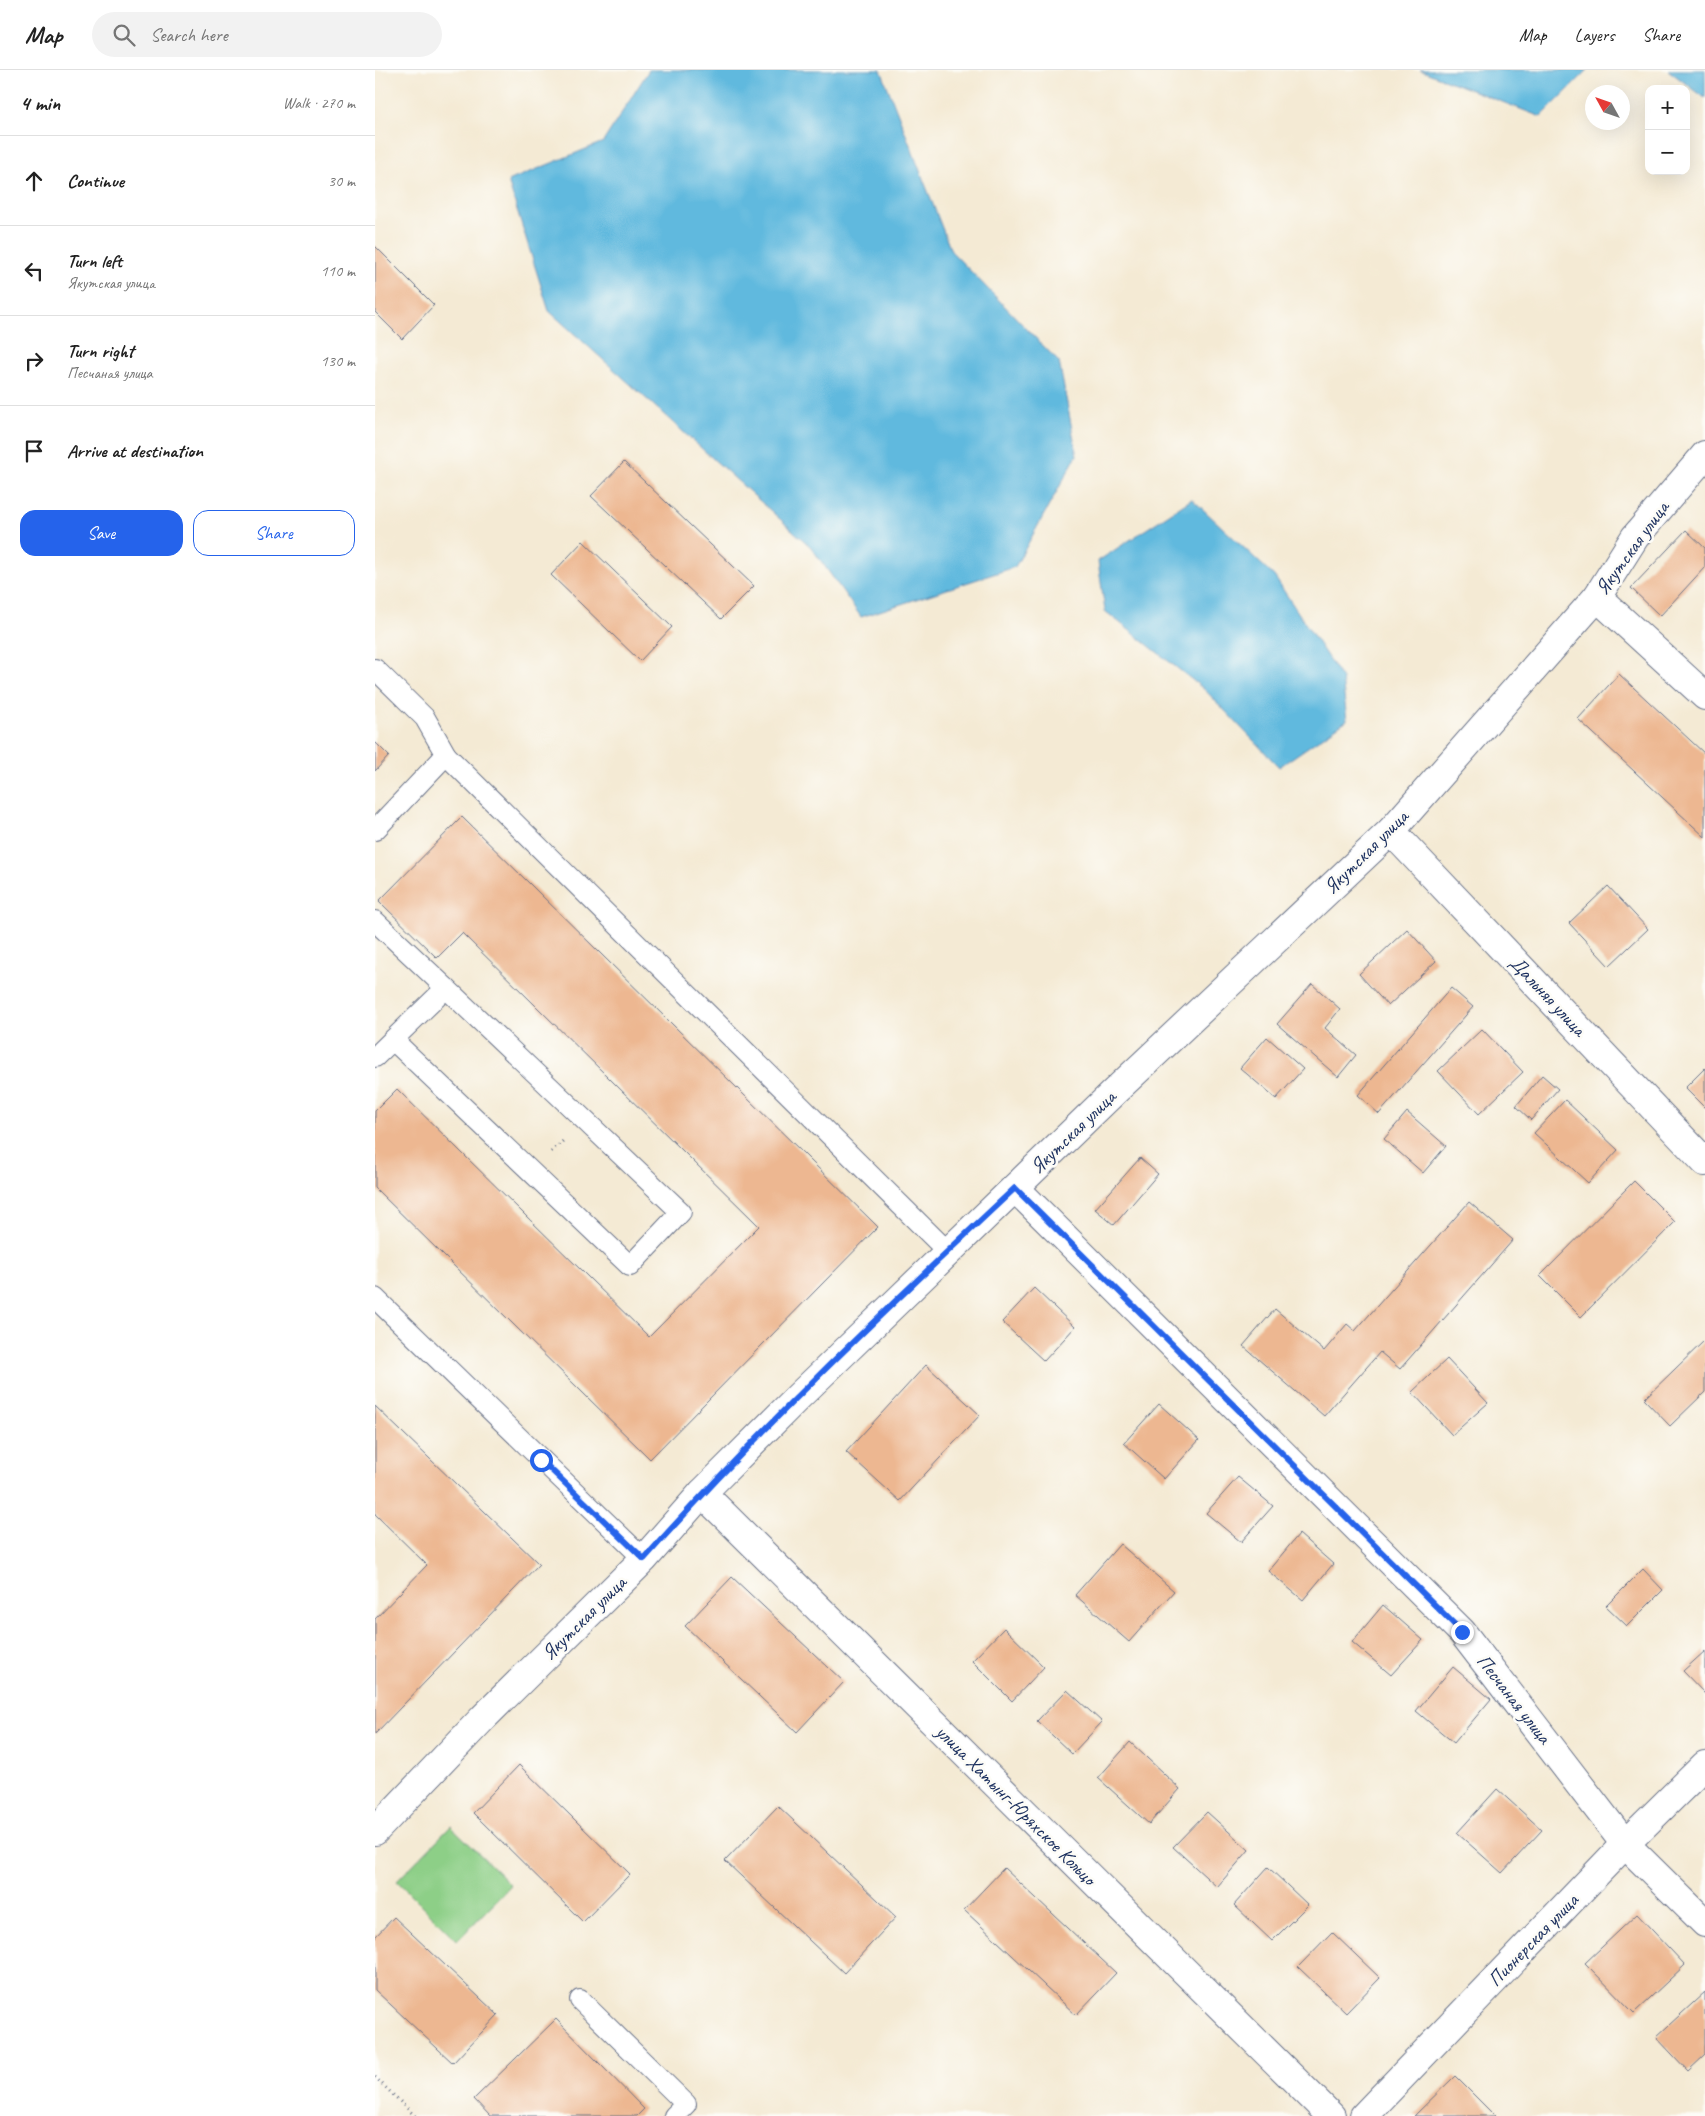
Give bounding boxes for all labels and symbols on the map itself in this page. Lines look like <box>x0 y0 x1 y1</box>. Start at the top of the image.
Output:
north arrow <box>1585 85 1630 130</box>
street label: Якутская улица <box>1590 495 1675 600</box>
street label: Якутская улица <box>1318 803 1415 900</box>
street label: Дальняя улица <box>1504 951 1593 1043</box>
street label: Якутская улица <box>1025 1084 1122 1179</box>
route start <box>530 1449 553 1472</box>
street label: Якутская улица <box>536 1569 633 1666</box>
route end <box>1451 1621 1474 1644</box>
street label: Песчаная улица <box>1471 1649 1558 1750</box>
street label: улица Хатынг-Юряхское Кольцо <box>930 1719 1103 1892</box>
street label: Пионерская улица <box>1482 1887 1585 1992</box>

